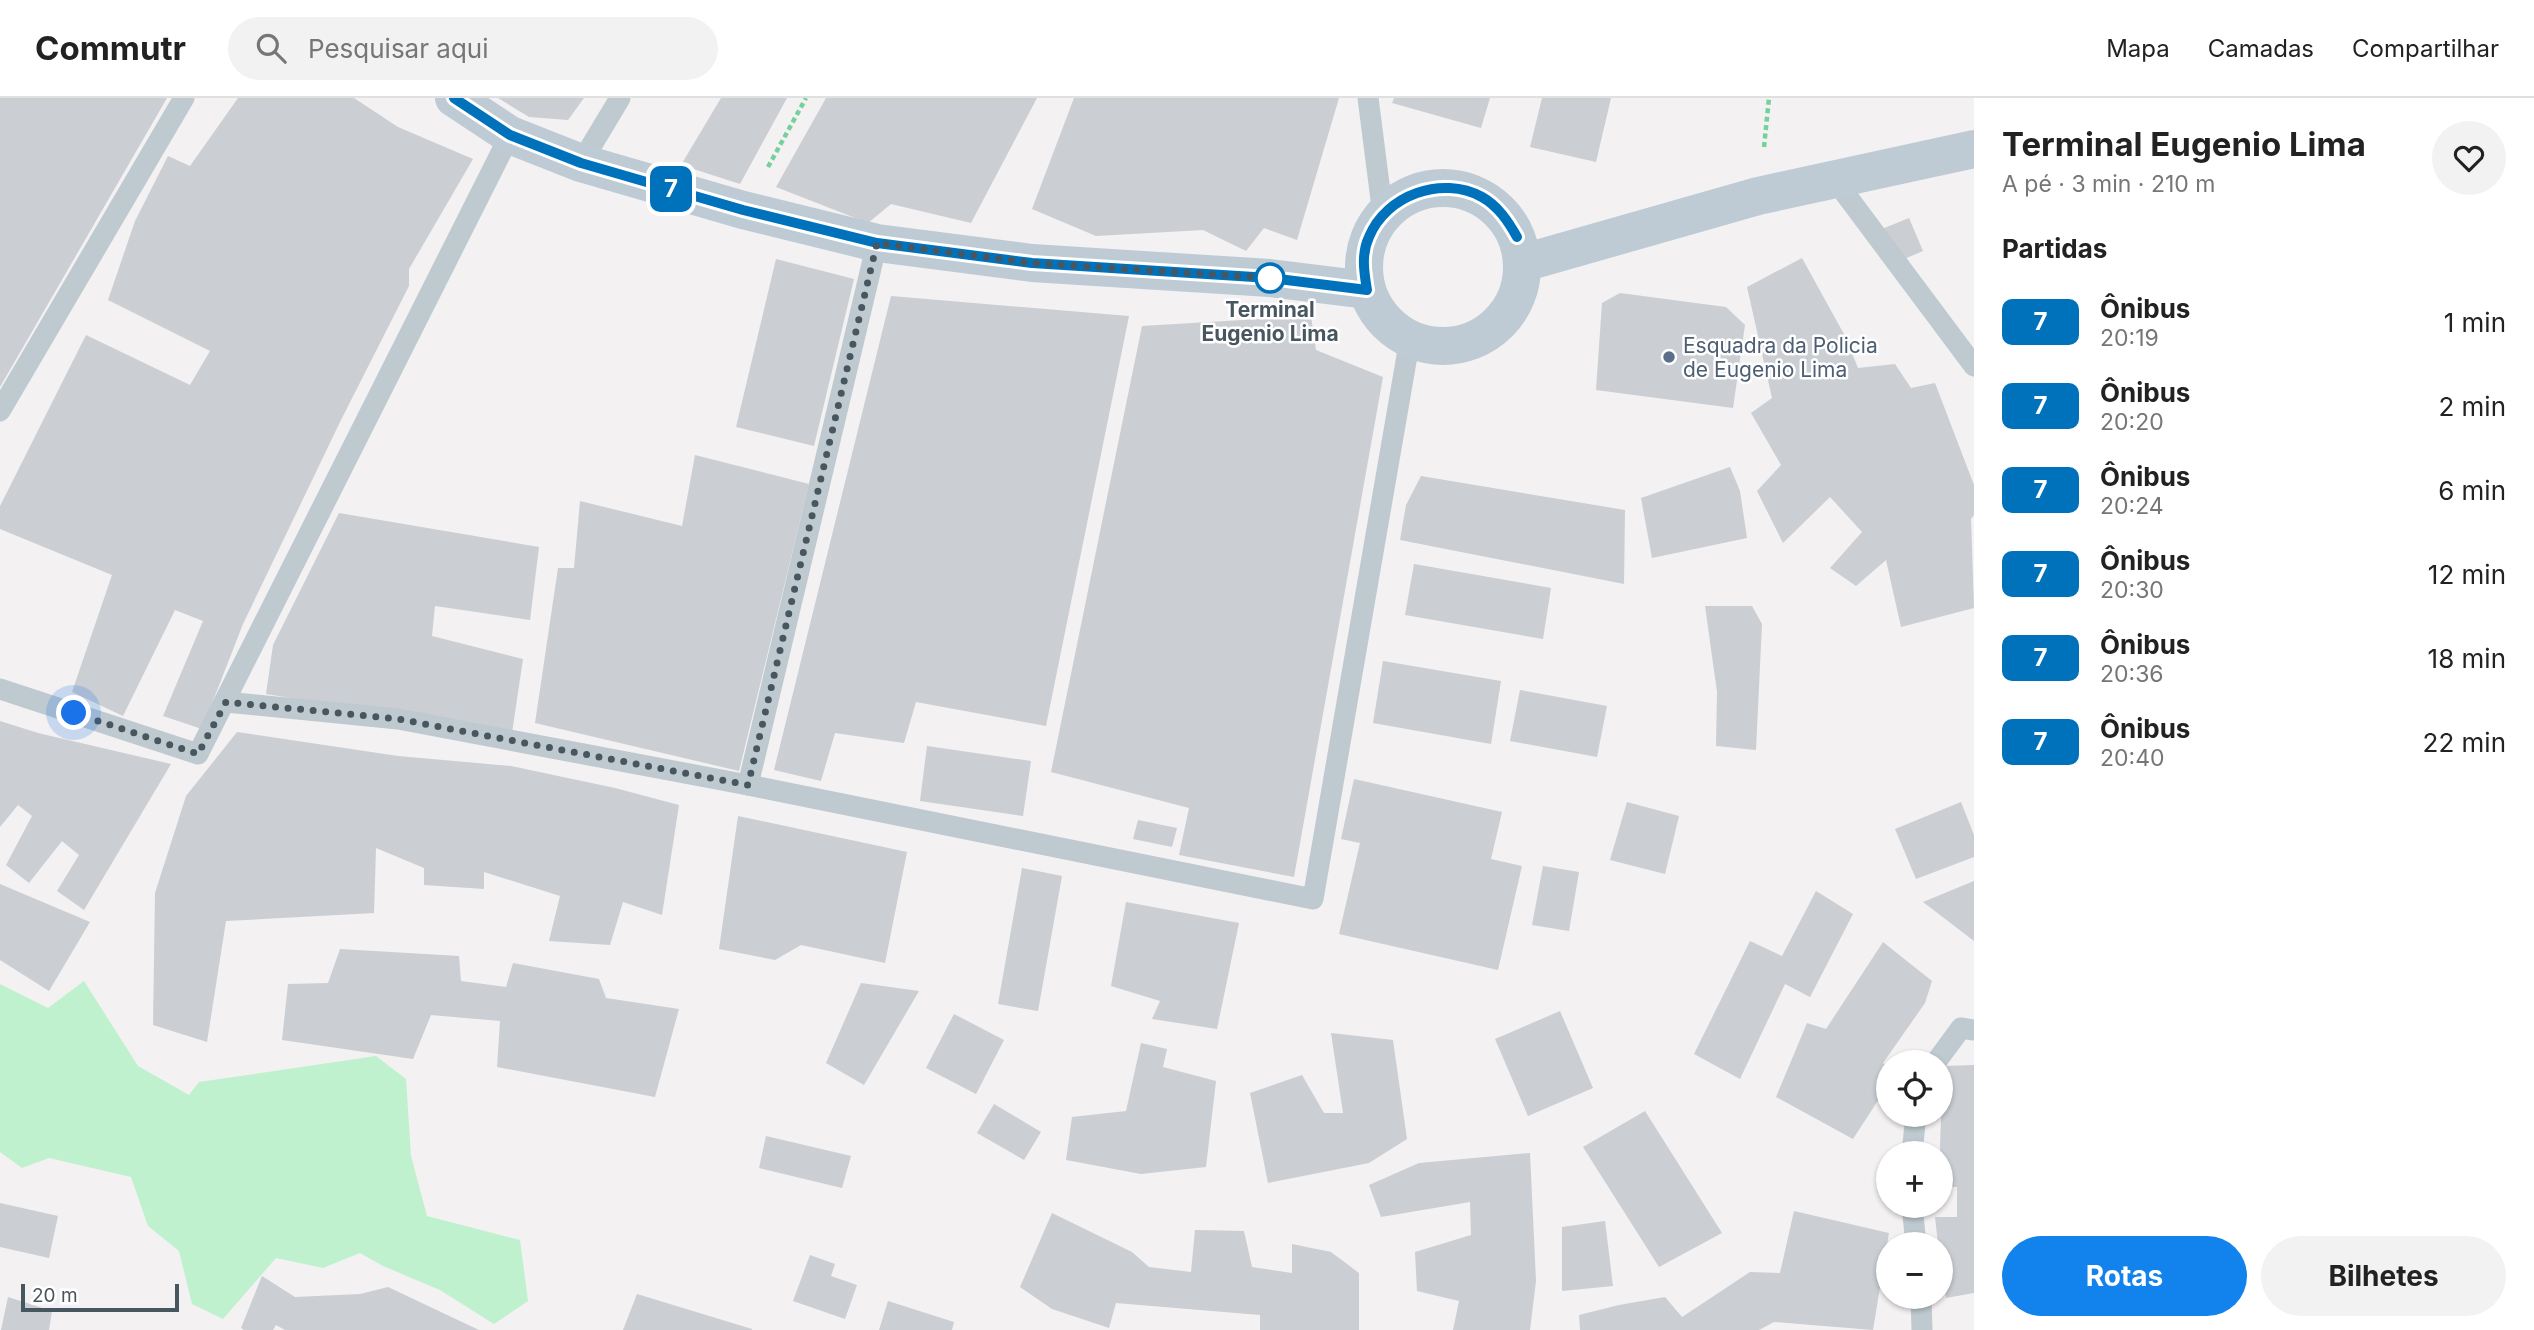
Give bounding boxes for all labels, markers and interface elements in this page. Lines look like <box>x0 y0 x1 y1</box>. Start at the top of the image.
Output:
search box <box>228 17 718 80</box>
text: Commutr <box>35 28 186 68</box>
icon: search <box>252 29 290 67</box>
text: Pesquisar aqui <box>308 33 489 64</box>
text: Mapa <box>2106 34 2170 63</box>
text: Camadas <box>2208 34 2314 63</box>
text: Compartilhar <box>2352 34 2499 63</box>
button: heart <box>2432 121 2506 195</box>
text: Terminal Eugenio Lima <box>2002 124 2366 164</box>
line badge: 7 <box>648 166 694 212</box>
text: A pé · 3 min · 210 m <box>2002 170 2215 198</box>
text: 7 <box>664 174 678 203</box>
text: Partidas <box>2002 233 2107 264</box>
marker: Terminal Eugenio Lima <box>1255 263 1285 293</box>
text: Ônibus <box>2100 293 2190 324</box>
place label: Terminal Eugenio Lima <box>1201 297 1339 346</box>
text: 7 <box>2034 307 2047 336</box>
text: 1 min <box>2444 307 2506 338</box>
text: 20:19 <box>2100 324 2159 352</box>
place label: Esquadra da Policia de Eugenio Lima <box>1683 333 1878 382</box>
marker: Esquadra da Policia de Eugenio Lima <box>1661 349 1677 365</box>
text: Ônibus <box>2100 377 2190 408</box>
text: 7 <box>2034 391 2047 420</box>
text: 2 min <box>2438 391 2506 422</box>
text: 20:20 <box>2100 408 2164 436</box>
text: Ônibus <box>2100 461 2190 492</box>
text: 7 <box>2034 475 2047 504</box>
text: 6 min <box>2438 475 2506 506</box>
text: 20:24 <box>2100 492 2164 520</box>
text: Ônibus <box>2100 545 2190 576</box>
text: 7 <box>2034 559 2047 588</box>
text: 12 min <box>2428 559 2506 590</box>
text: 20:30 <box>2100 576 2164 604</box>
text: Ônibus <box>2100 629 2190 660</box>
text: 7 <box>2034 643 2047 672</box>
text: 18 min <box>2428 643 2506 674</box>
text: 20:36 <box>2100 660 2164 688</box>
your location <box>56 695 91 730</box>
text: Ônibus <box>2100 713 2190 744</box>
text: 7 <box>2034 727 2047 756</box>
text: 22 min <box>2423 727 2506 758</box>
text: 20:40 <box>2100 744 2165 772</box>
map controls <box>1876 1050 1953 1309</box>
button: locate <box>1876 1050 1953 1127</box>
button: + <box>1876 1141 1953 1218</box>
button: − <box>1876 1232 1953 1309</box>
button: Rotas <box>2002 1236 2247 1316</box>
button: Bilhetes <box>2261 1236 2506 1316</box>
scale bar <box>21 1281 178 1313</box>
text: 20 m <box>32 1284 78 1307</box>

